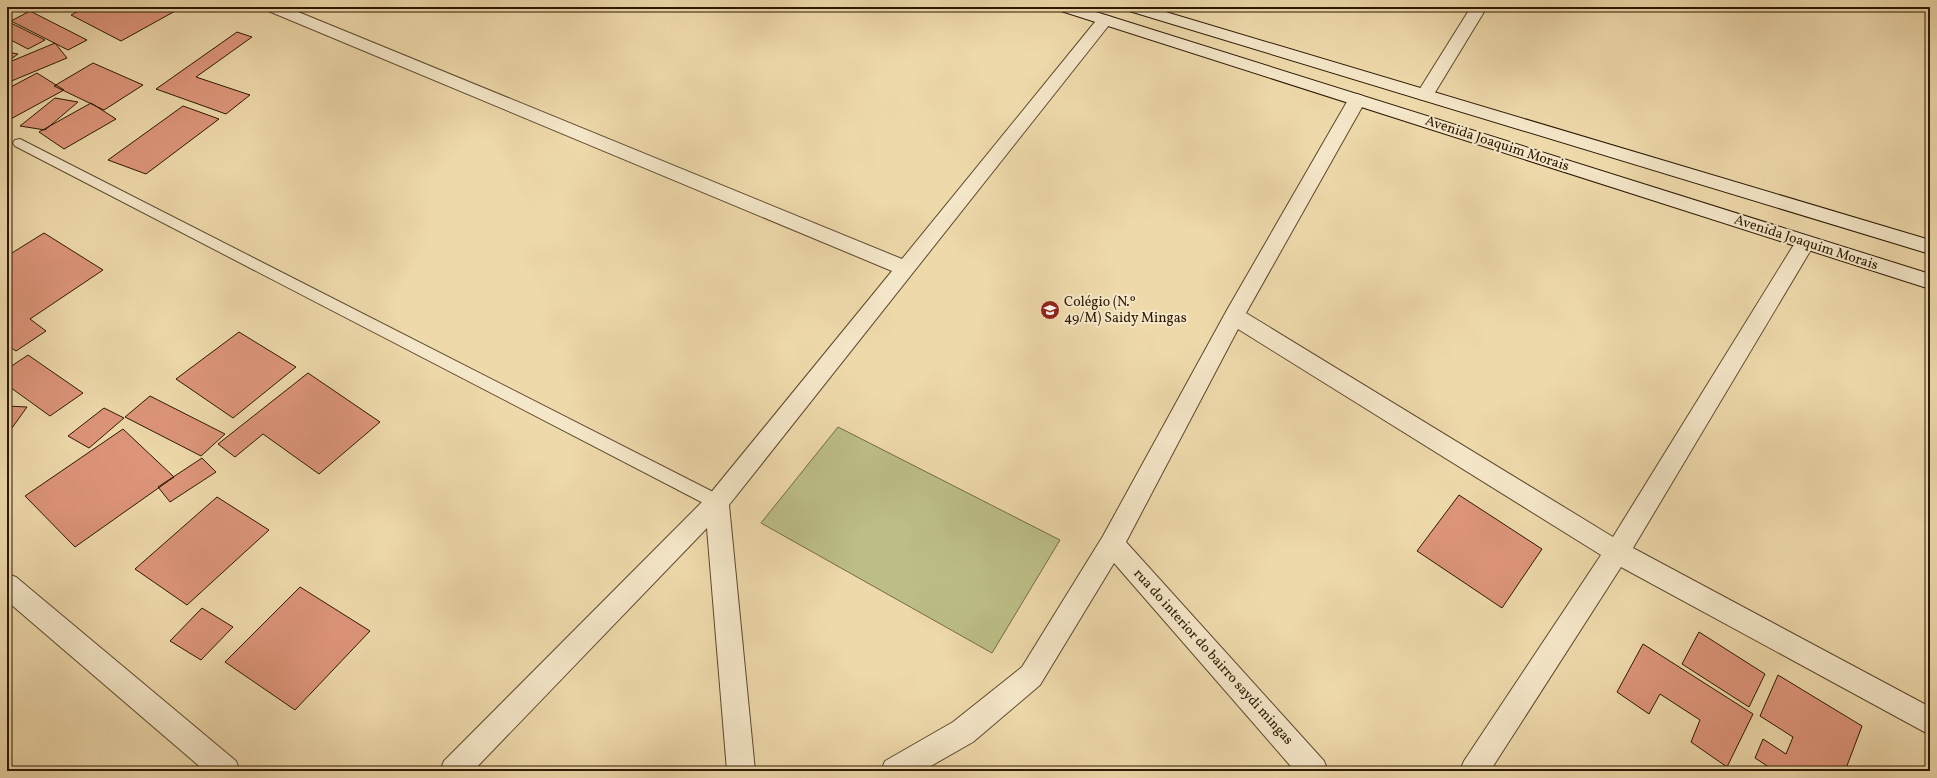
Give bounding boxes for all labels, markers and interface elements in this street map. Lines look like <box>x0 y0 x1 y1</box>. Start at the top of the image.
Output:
street label: Avenida Joaquim Morais <box>1423 112 1571 176</box>
street label: Avenida Joaquim Morais <box>1732 211 1880 275</box>
place label: Colégio (N.º 49/M) Saidy Mingas <box>1064 293 1187 328</box>
school or university icon: Colégio (N.º 49/M) Saidy Mingas <box>1039 299 1061 321</box>
street label: rua do interior do bairro saydi mingas <box>1129 565 1297 749</box>

